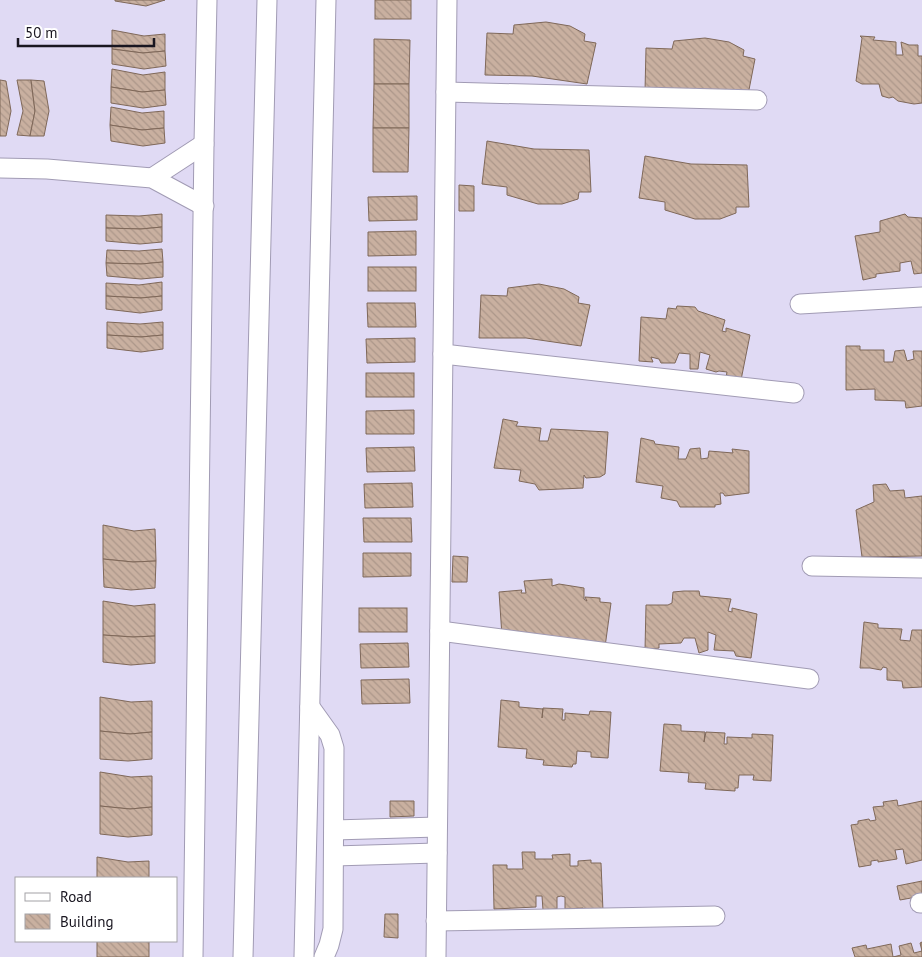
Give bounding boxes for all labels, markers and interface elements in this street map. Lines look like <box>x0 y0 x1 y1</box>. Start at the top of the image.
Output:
scale bar <box>18 15 154 47</box>
text: 50 m <box>25 23 58 42</box>
legend <box>15 877 178 942</box>
text: Road <box>60 887 92 906</box>
text: Building <box>60 912 114 931</box>

